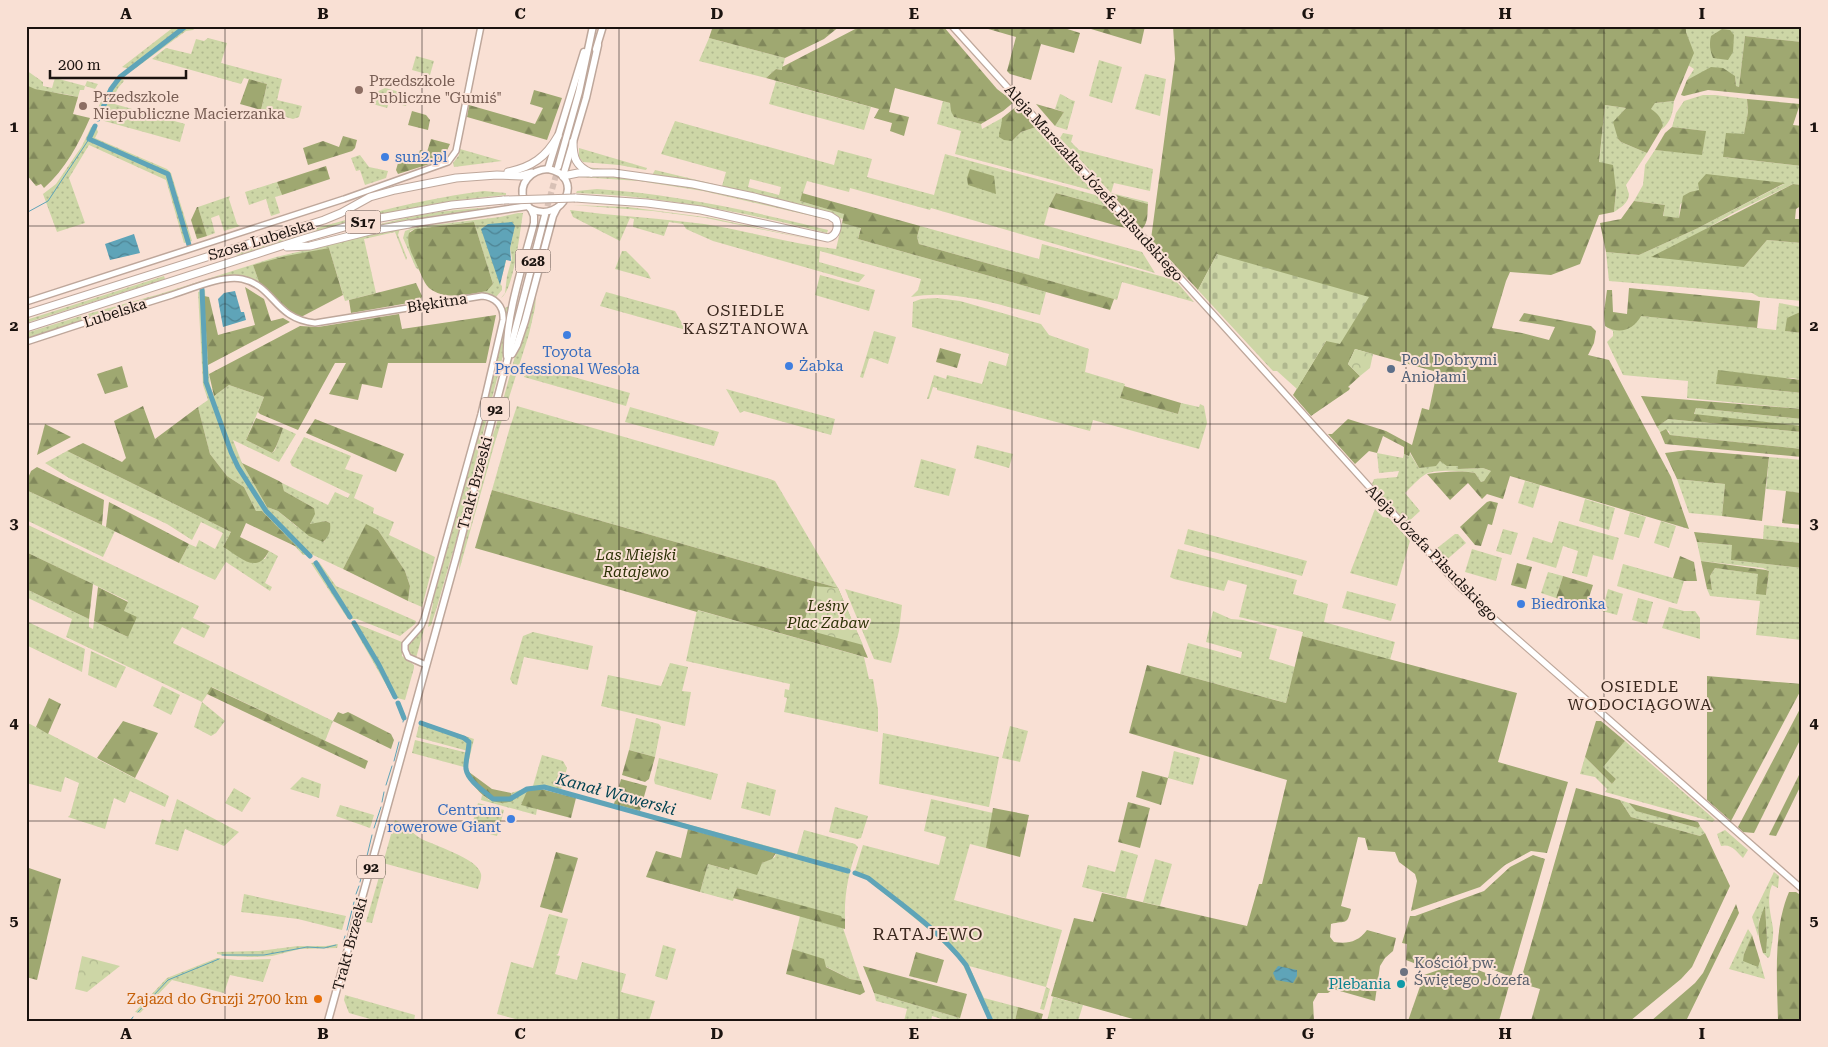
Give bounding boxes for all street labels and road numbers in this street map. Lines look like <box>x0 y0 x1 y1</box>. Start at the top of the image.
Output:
street label: Aleja Marszałka Józefa Piłsudskiego <box>1001 81 1187 285</box>
road number: S17 <box>346 210 380 233</box>
street label: Szosa Lubelska <box>206 215 316 265</box>
road number: 628 <box>516 250 550 272</box>
street label: Błękitna <box>406 289 468 317</box>
street label: Lubelska <box>81 294 149 332</box>
road number: 92 <box>481 398 509 420</box>
street label: Trakt Brzeski <box>454 434 496 532</box>
street label: Aleja Józefa Piłsudskiego <box>1362 481 1502 625</box>
road number: 92 <box>357 856 385 879</box>
street label: Trakt Brzeski <box>329 895 371 993</box>

